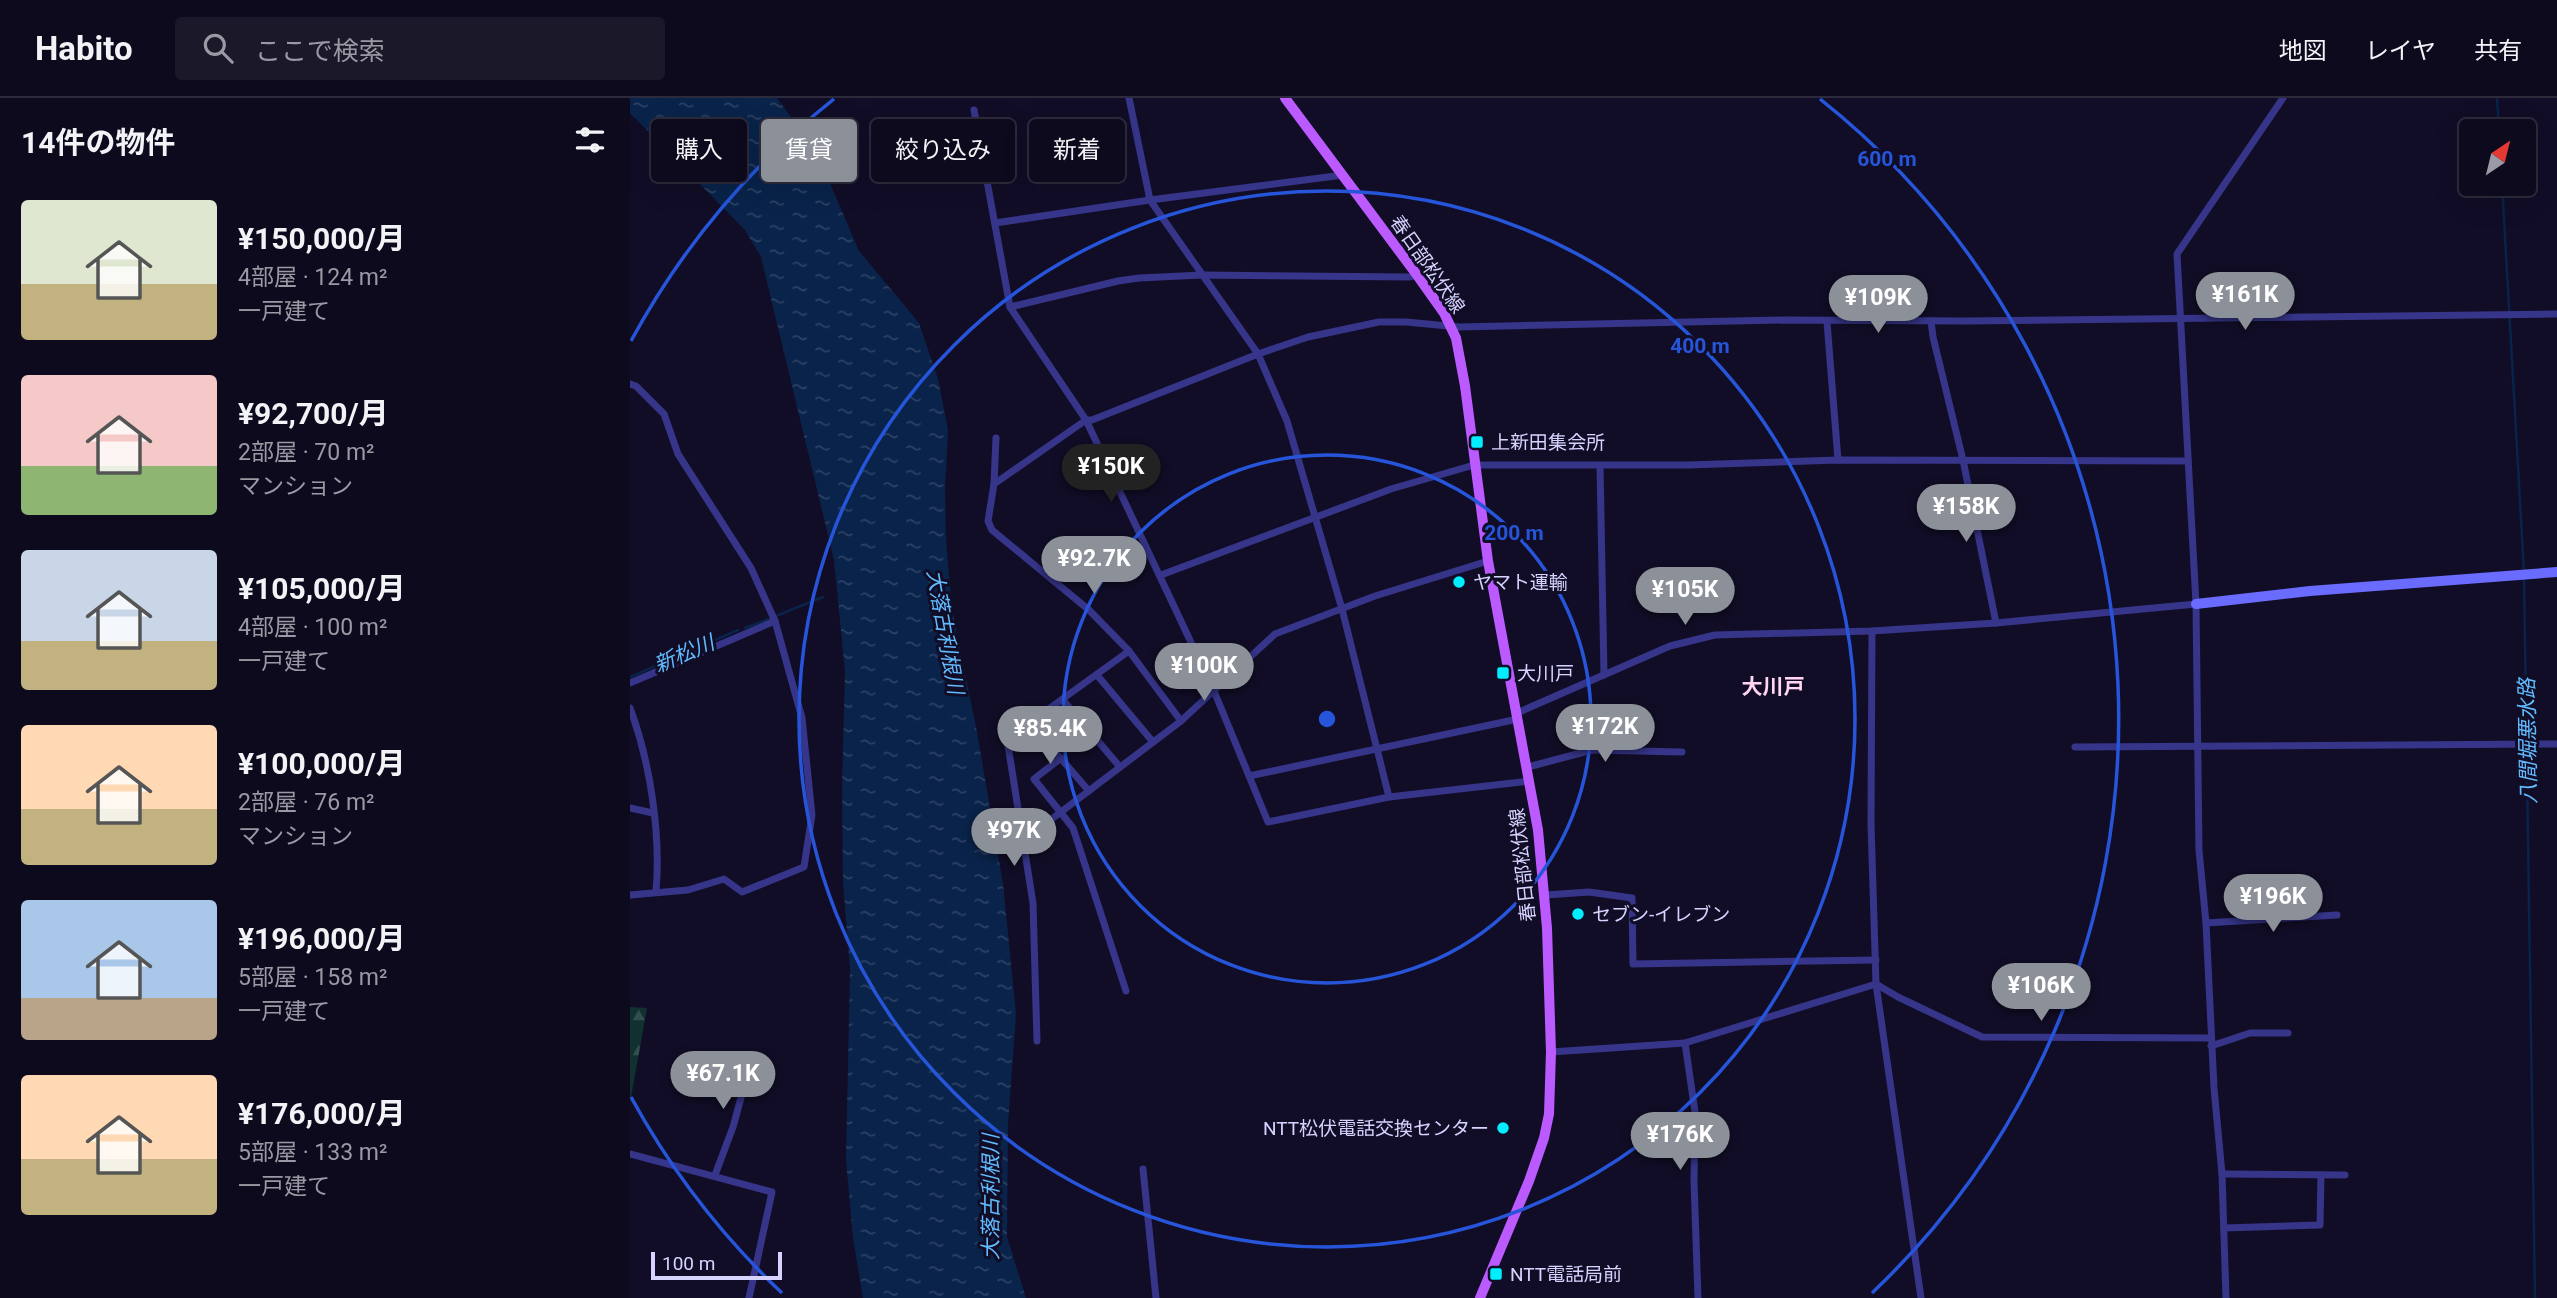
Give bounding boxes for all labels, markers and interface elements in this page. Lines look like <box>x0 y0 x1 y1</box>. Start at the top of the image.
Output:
search box <box>175 17 665 80</box>
text: Habito <box>35 29 133 68</box>
icon: search <box>199 29 237 67</box>
text: ここで検索 <box>255 36 385 66</box>
text: 地図 <box>2279 37 2327 65</box>
text: レイヤ <box>2365 37 2436 65</box>
text: 共有 <box>2474 37 2522 65</box>
chip: 購入 <box>651 119 747 182</box>
chip: 賃貸 <box>761 119 857 182</box>
chip: 絞り込み <box>871 119 1015 182</box>
chip: 新着 <box>1029 119 1125 182</box>
north arrow <box>2459 119 2536 196</box>
map controls <box>2459 119 2536 196</box>
icon: filters <box>571 121 609 159</box>
text: 14件の物件 <box>21 125 175 160</box>
text: 600 m <box>1857 147 1917 171</box>
street label: 春日部松伏線 <box>1385 211 1470 318</box>
text: ¥150,000/月 <box>238 221 406 256</box>
icon: home <box>77 228 161 312</box>
text: 4部屋 · 124 m² <box>238 264 387 291</box>
pin: ¥161K <box>2196 272 2294 332</box>
pin: ¥109K <box>1829 275 1927 335</box>
text: ¥161K <box>2212 281 2278 308</box>
text: ¥109K <box>1845 284 1911 311</box>
text: 一戸建て <box>238 298 330 325</box>
text: 400 m <box>1670 334 1730 358</box>
text: ¥92,700/月 <box>238 396 389 431</box>
icon: home <box>77 403 161 487</box>
place label: 上新田集会所 <box>1491 431 1605 454</box>
marker: 上新田集会所 <box>1469 434 1485 450</box>
text: 2部屋 · 70 m² <box>238 439 375 466</box>
pin: ¥150K <box>1062 444 1160 504</box>
text: ¥150K <box>1078 453 1144 480</box>
text: マンション <box>238 473 353 500</box>
pin: ¥158K <box>1917 484 2015 544</box>
text: ¥158K <box>1933 493 1999 520</box>
text: 200 m <box>1484 521 1544 545</box>
pin: ¥92.7K <box>1037 536 1151 596</box>
text: ¥92.7K <box>1057 545 1131 572</box>
water label: 大落古利根川 <box>922 568 968 698</box>
pin: ¥105K <box>1636 568 1734 627</box>
text: ¥105,000/月 <box>238 571 406 606</box>
place label: ヤマト運輸 <box>1473 571 1568 594</box>
marker: ヤマト運輸 <box>1451 574 1467 590</box>
text: ¥105K <box>1652 576 1718 603</box>
icon: home <box>77 578 161 662</box>
text: 4部屋 · 100 m² <box>238 614 387 641</box>
water label: 新松川 <box>650 630 720 677</box>
pin: ¥100K <box>1155 644 1253 703</box>
text: 一戸建て <box>238 648 330 675</box>
text: ¥100K <box>1171 652 1237 679</box>
place label: 大川戸 <box>1517 662 1574 685</box>
marker: 大川戸 <box>1495 665 1511 681</box>
district label: 大川戸 <box>1742 675 1805 699</box>
water label: 八間堀悪水路 <box>2515 676 2541 804</box>
pin: ¥172K <box>1556 704 1654 764</box>
pin: ¥85.4K <box>993 706 1107 766</box>
centre of rings <box>1315 707 1339 731</box>
text: ¥172K <box>1572 713 1638 740</box>
text: ¥85.4K <box>1013 715 1087 742</box>
text: ¥100,000/月 <box>238 746 406 781</box>
icon: home <box>77 753 161 837</box>
text: 2部屋 · 76 m² <box>238 789 375 816</box>
street label: 春日部松伏線 <box>1505 807 1540 923</box>
pin: ¥97K <box>973 808 1055 868</box>
text: ¥97K <box>987 817 1041 844</box>
text: マンション <box>238 823 353 850</box>
pin: ¥196K <box>2224 874 2322 934</box>
text: ¥196K <box>2240 883 2306 910</box>
place label: セブン-イレブン <box>1592 903 1730 926</box>
marker: セブン-イレブン <box>1570 906 1586 922</box>
text: ¥196,000/月 <box>238 921 406 956</box>
icon: home <box>77 928 161 1012</box>
text: 5部屋 · 158 m² <box>238 964 387 991</box>
pin: ¥106K <box>1992 964 2090 1023</box>
text: ¥106K <box>2008 972 2074 999</box>
text: 一戸建て <box>238 998 330 1025</box>
pin: ¥67.1K <box>666 1052 780 1111</box>
text: ¥67.1K <box>686 1060 760 1087</box>
text: ¥176,000/月 <box>238 1096 406 1131</box>
icon: home <box>77 1103 161 1187</box>
pin: ¥176K <box>1631 1112 1729 1172</box>
place label: NTT松伏電話交換センター <box>1263 1117 1489 1140</box>
marker: NTT松伏電話交換センター <box>1495 1120 1511 1136</box>
text: ¥176K <box>1647 1121 1713 1148</box>
water label: 大落古利根川 <box>979 1132 1003 1260</box>
text: 5部屋 · 133 m² <box>238 1139 387 1166</box>
text: 一戸建て <box>238 1173 330 1200</box>
scale bar <box>651 1249 782 1281</box>
text: 100 m <box>662 1252 715 1275</box>
place label: NTT電話局前 <box>1510 1263 1622 1286</box>
marker: NTT電話局前 <box>1488 1266 1504 1282</box>

